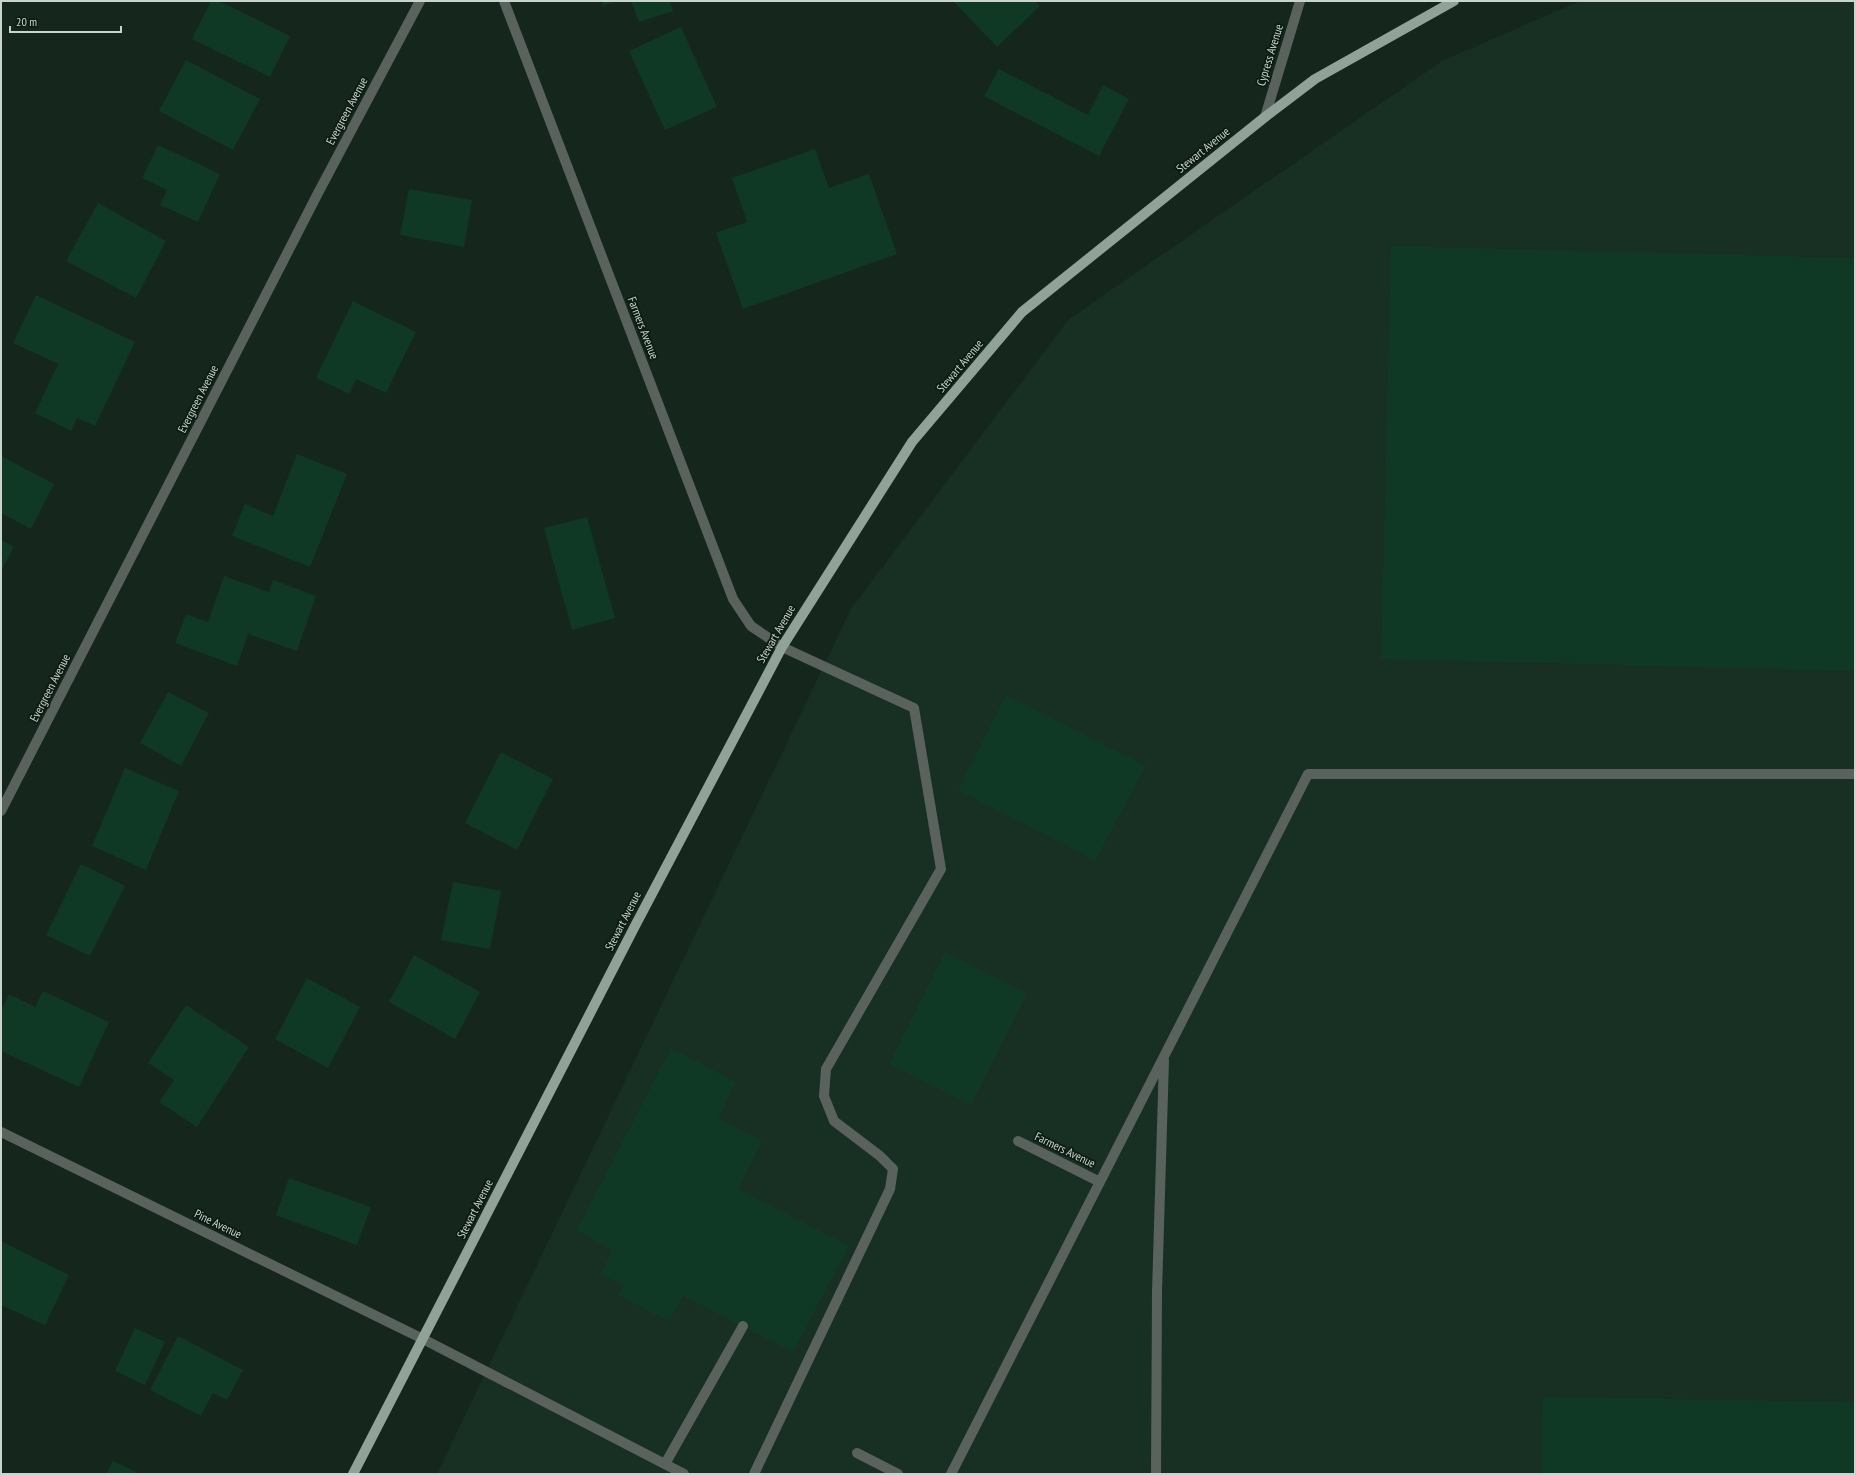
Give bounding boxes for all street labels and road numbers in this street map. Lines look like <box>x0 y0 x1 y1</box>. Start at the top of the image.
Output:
street label: Cypress Avenue <box>1253 22 1286 88</box>
street label: Evergreen Avenue <box>323 74 371 147</box>
street label: Stewart Avenue <box>1173 123 1233 176</box>
street label: Farmers Avenue <box>625 294 662 361</box>
street label: Stewart Avenue <box>933 336 986 395</box>
street label: Evergreen Avenue <box>174 362 221 435</box>
street label: Stewart Avenue <box>753 602 798 665</box>
street label: Evergreen Avenue <box>26 651 73 724</box>
street label: Stewart Avenue <box>601 889 644 953</box>
street label: Farmers Avenue <box>1032 1128 1098 1171</box>
street label: Stewart Avenue <box>453 1177 496 1241</box>
street label: Pine Avenue <box>192 1206 244 1241</box>

